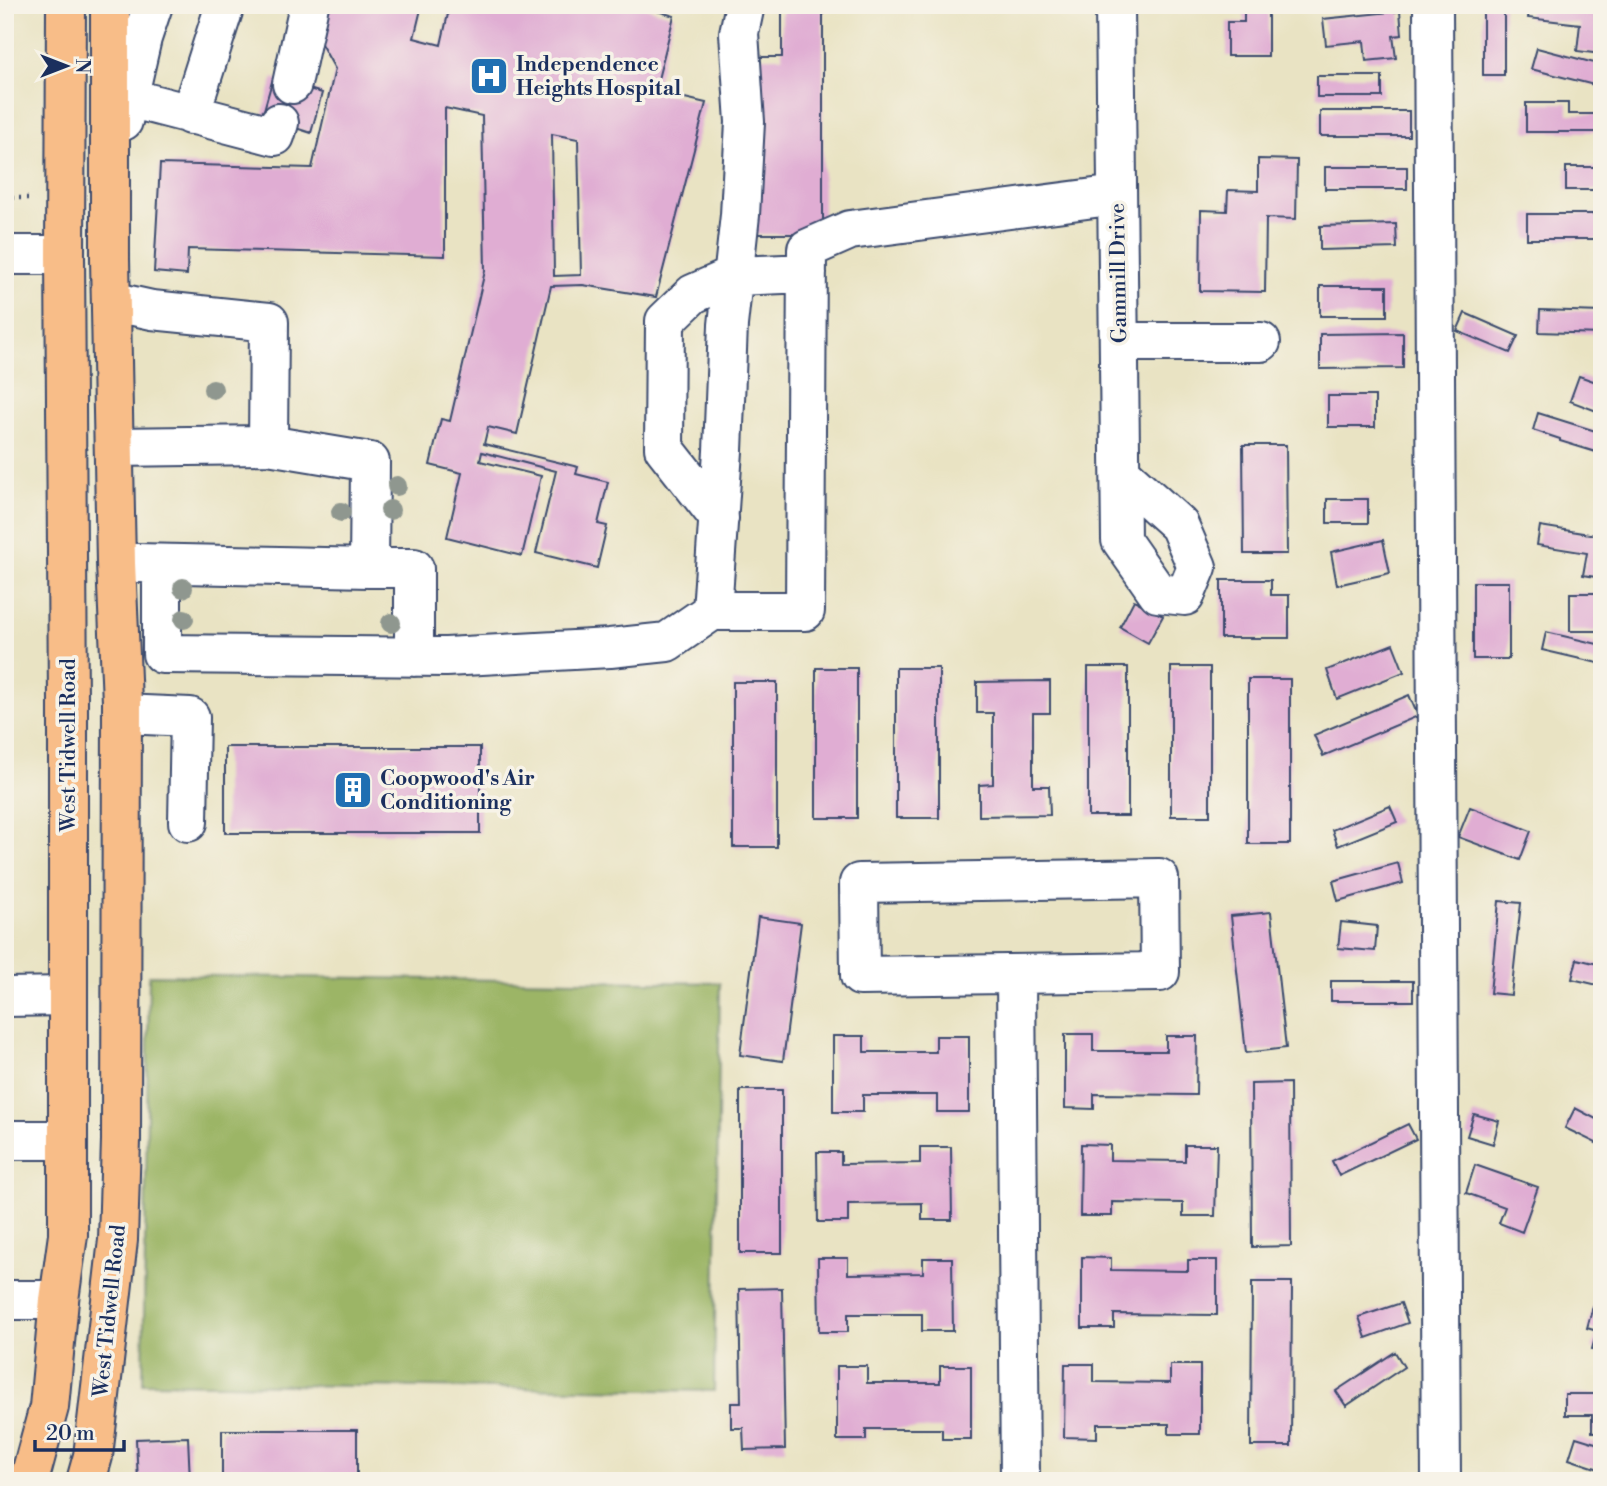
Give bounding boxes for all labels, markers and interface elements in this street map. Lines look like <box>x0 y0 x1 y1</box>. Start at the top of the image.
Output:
north arrow <box>32 32 102 102</box>
place label: Independence Heights Hospital <box>516 52 681 102</box>
hospital icon: Independence Heights Hospital <box>468 55 510 97</box>
text: N <box>70 58 94 74</box>
street label: Gammill Drive <box>1105 203 1133 343</box>
street label: West Tidwell Road <box>56 658 82 833</box>
place label: Coopwood's Air Conditioning <box>380 766 535 816</box>
building icon: Coopwood's Air Conditioning <box>332 769 374 811</box>
street label: West Tidwell Road <box>88 1223 132 1400</box>
scale bar <box>35 1409 124 1453</box>
text: 20 m <box>46 1421 95 1447</box>

